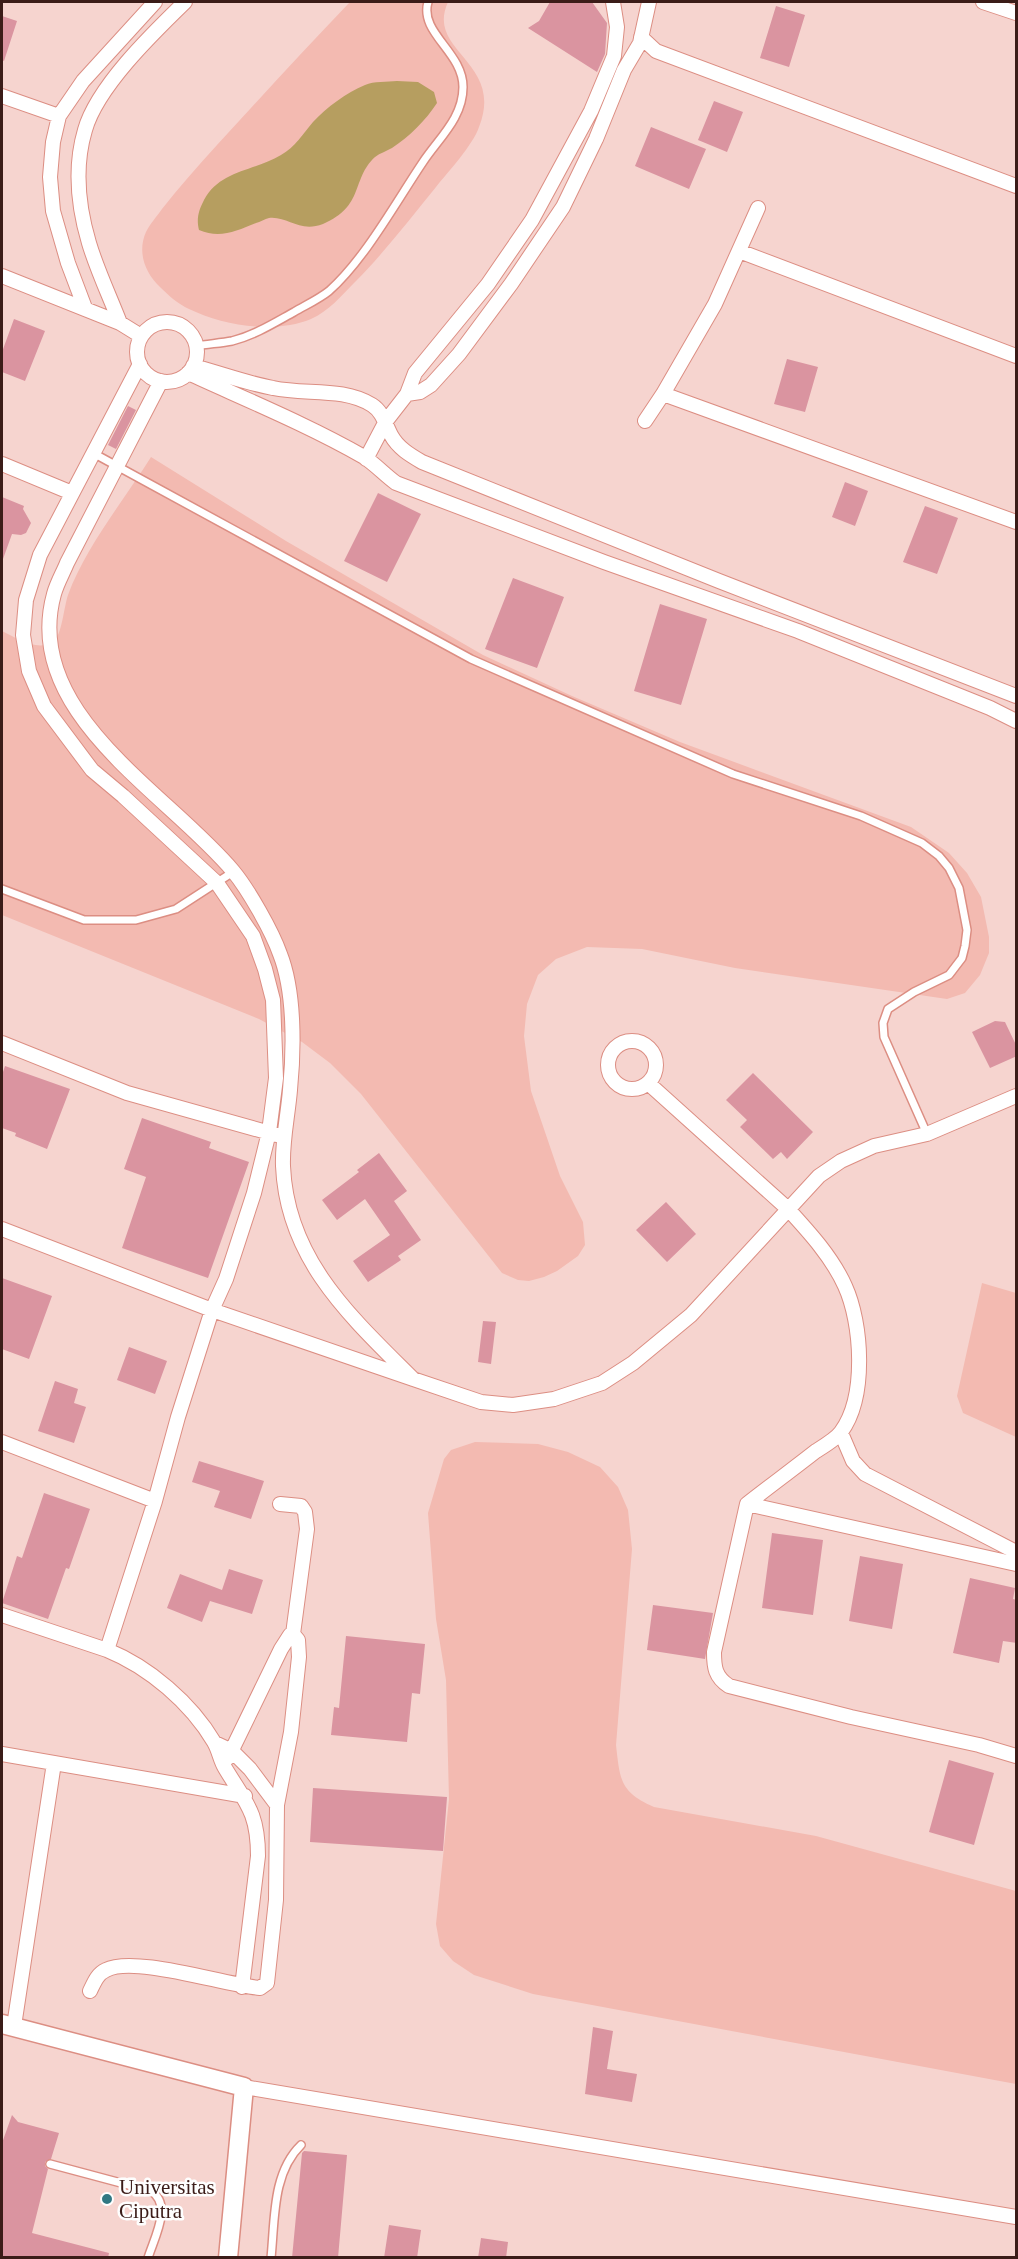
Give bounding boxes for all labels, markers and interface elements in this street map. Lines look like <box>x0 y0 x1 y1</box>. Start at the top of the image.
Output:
place label: Universitas Ciputra <box>119 2175 215 2223</box>
marker: Universitas Ciputra <box>100 2192 114 2206</box>

